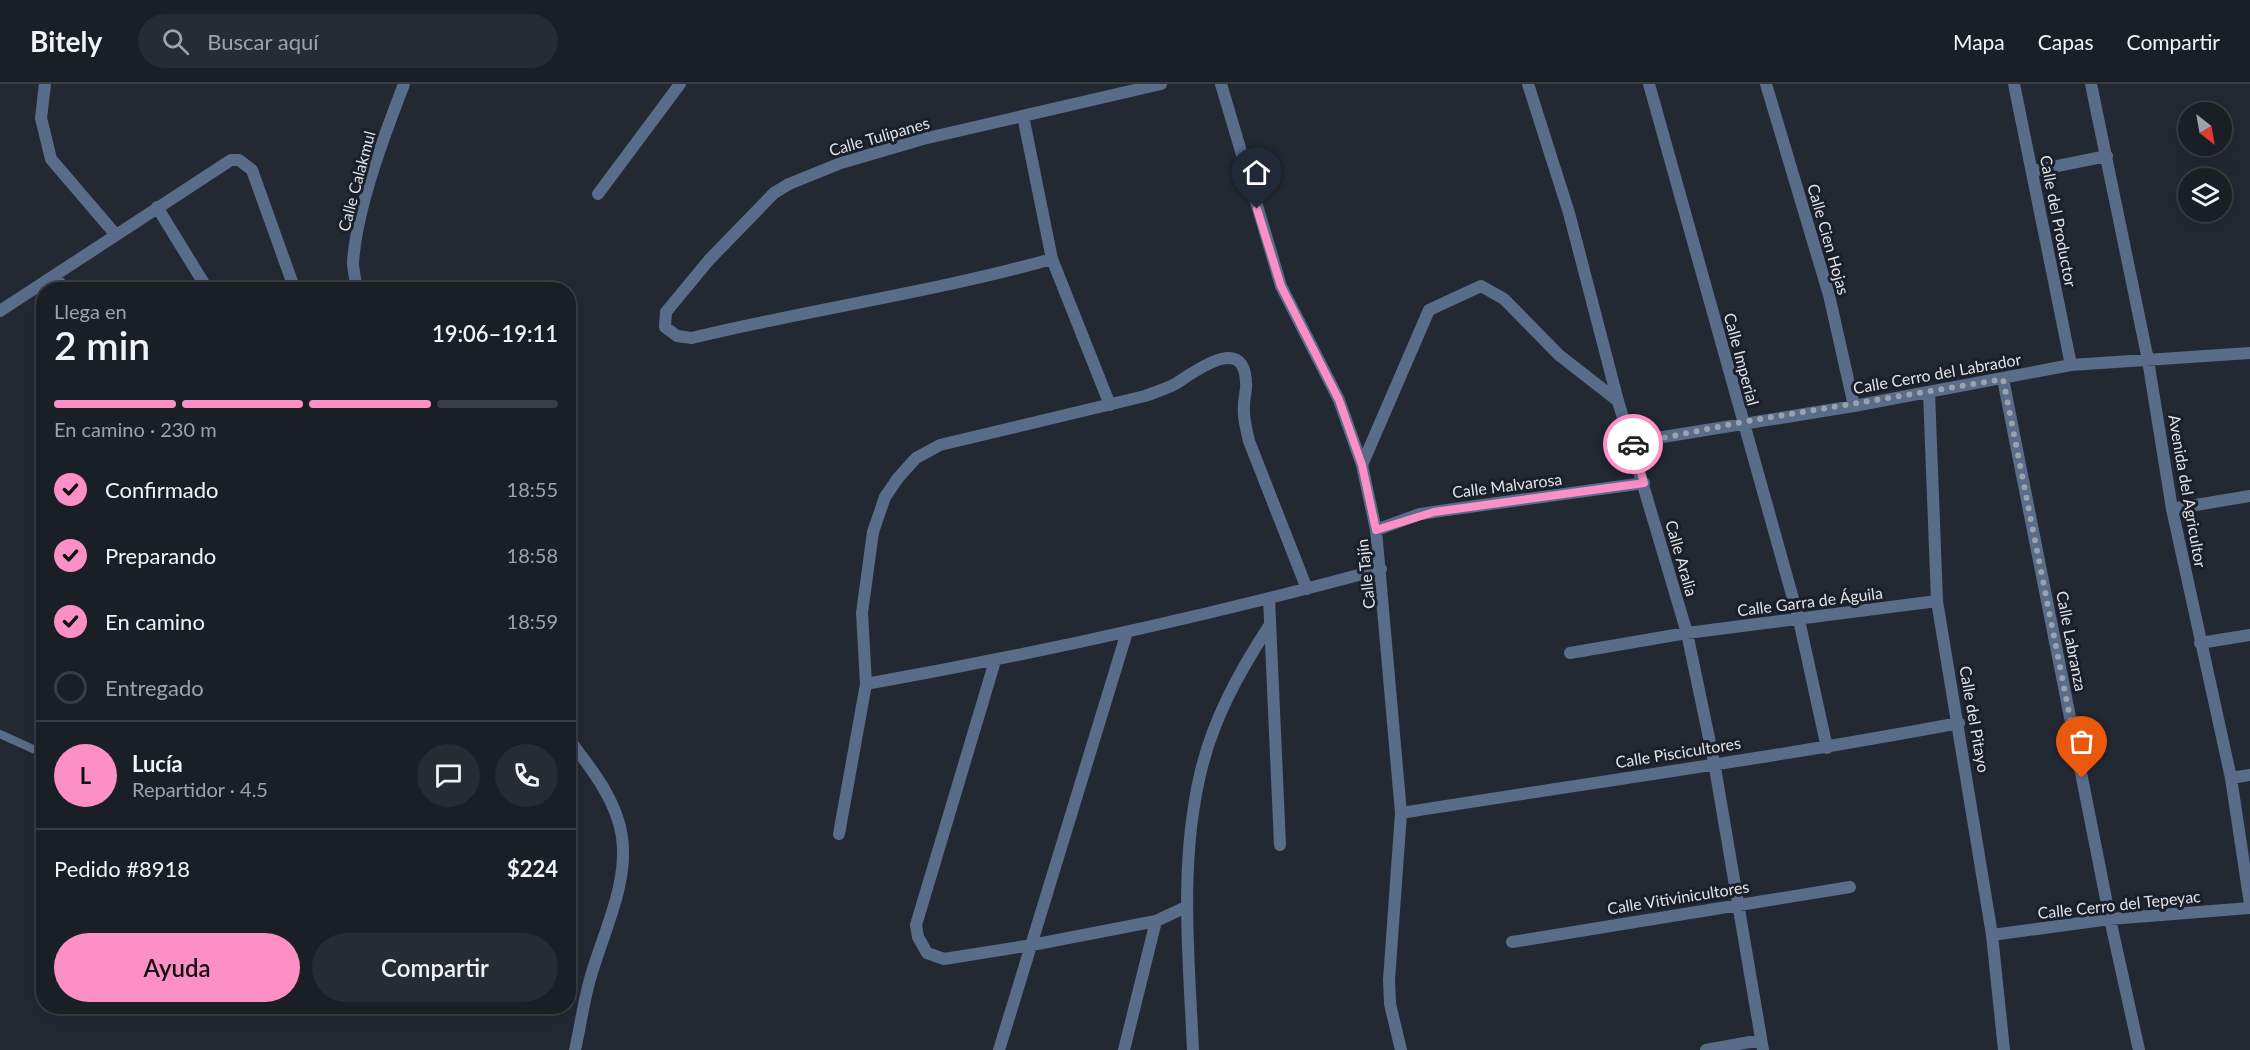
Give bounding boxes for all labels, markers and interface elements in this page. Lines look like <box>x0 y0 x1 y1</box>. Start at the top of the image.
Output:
search box <box>138 14 558 68</box>
text: Bitely <box>30 24 102 58</box>
icon: search <box>159 25 192 58</box>
text: Buscar aquí <box>207 28 319 55</box>
text: Mapa <box>1953 29 2005 54</box>
text: Capas <box>2038 29 2094 54</box>
text: Compartir <box>2127 29 2220 54</box>
north arrow <box>2178 102 2232 156</box>
map controls <box>2178 102 2232 222</box>
street label: Calle Tulipanes <box>826 113 932 159</box>
street label: Calle Calakmul <box>333 129 379 233</box>
pin <box>1231 147 1282 209</box>
street label: Calle del Productor <box>2037 153 2081 289</box>
icon: home <box>1240 156 1273 189</box>
button: layers <box>2178 168 2232 222</box>
street label: Calle Cien Hojas <box>1804 181 1854 297</box>
text: Llega en <box>54 299 127 323</box>
street label: Calle Imperial <box>1721 311 1763 407</box>
text: 19:06–19:11 <box>432 320 558 347</box>
text: 2 min <box>54 322 150 368</box>
street label: Calle Cerro del Labrador <box>1852 349 2023 397</box>
street label: Avenida del Agricultor <box>2165 413 2211 569</box>
courier <box>1603 414 1663 474</box>
text: En camino · 230 m <box>54 417 217 441</box>
icon: car <box>1617 428 1650 461</box>
street label: Calle Malvarosa <box>1451 469 1563 501</box>
icon: check <box>54 473 87 506</box>
text: Confirmado <box>105 476 218 503</box>
text: 18:55 <box>507 477 558 501</box>
street label: Calle Aralia <box>1662 518 1702 598</box>
street label: Calle Tajín <box>1352 538 1378 610</box>
icon: check <box>54 539 87 572</box>
text: Preparando <box>105 542 216 569</box>
text: 18:58 <box>507 543 558 567</box>
street label: Calle Garra de Águila <box>1736 583 1884 619</box>
street label: Calle Labranza <box>2053 589 2091 693</box>
icon: check <box>54 605 87 638</box>
text: En camino <box>105 608 205 635</box>
text: 18:59 <box>507 609 558 633</box>
street label: Calle del Pitayo <box>1956 664 1994 774</box>
text: Entregado <box>105 674 204 701</box>
pin <box>2056 716 2107 778</box>
icon: bag <box>2065 725 2098 758</box>
street label: Calle Piscicultores <box>1614 733 1742 771</box>
button: chat <box>417 744 480 807</box>
button: phone <box>495 744 558 807</box>
text: Lucía <box>132 750 183 777</box>
text: L <box>80 762 91 789</box>
text: Repartidor · 4.5 <box>132 777 268 801</box>
text: Pedido #8918 <box>54 855 190 882</box>
text: $224 <box>507 855 558 882</box>
street label: Calle Vitivinicultores <box>1606 876 1750 918</box>
street label: Calle Cerro del Tepeyac <box>2037 886 2202 922</box>
button: Ayuda <box>54 933 300 1002</box>
button: Compartir <box>312 933 558 1002</box>

